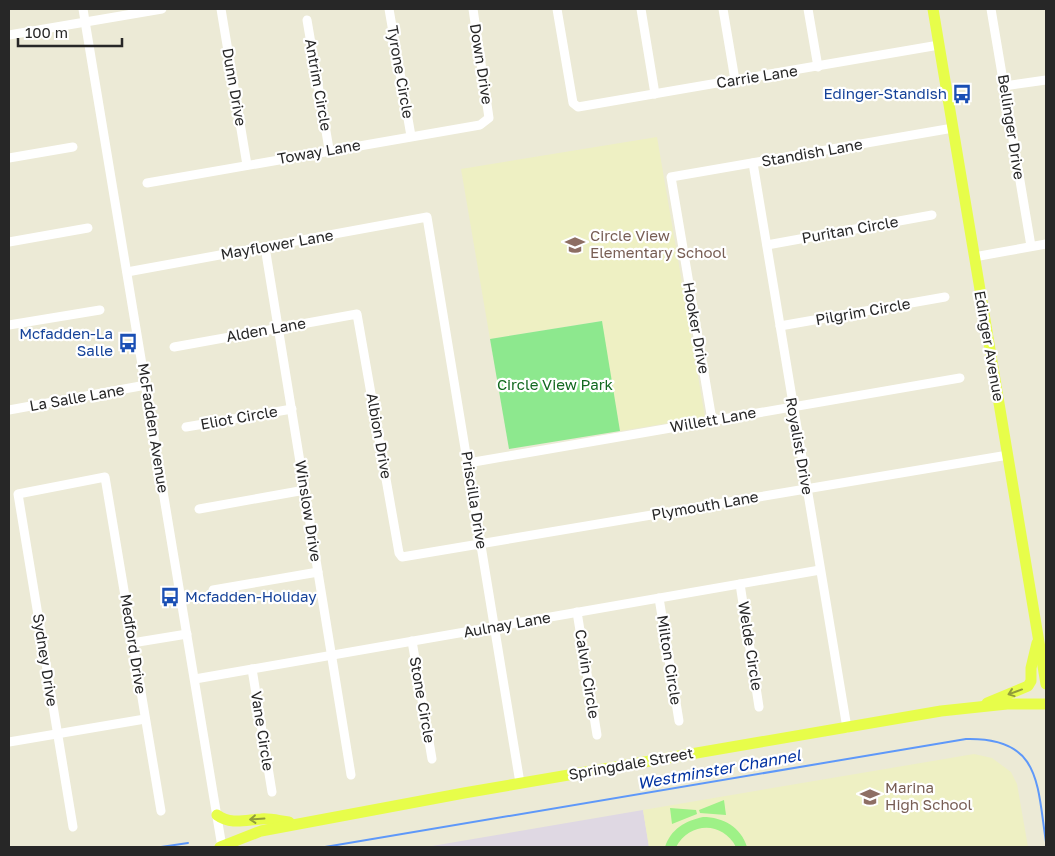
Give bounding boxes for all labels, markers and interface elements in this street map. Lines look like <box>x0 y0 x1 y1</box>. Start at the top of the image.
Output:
scale bar <box>18 15 121 47</box>
street label: Down Drive <box>467 22 497 106</box>
text: 100 m <box>25 23 68 41</box>
street label: Tyrone Circle <box>384 24 418 120</box>
street label: Antrim Circle <box>302 37 336 133</box>
street label: Dunn Drive <box>219 46 251 128</box>
street label: Carrie Lane <box>715 61 799 91</box>
street label: Bellinger Drive <box>995 73 1029 181</box>
bus stop icon: Edinger-Standish <box>951 83 973 105</box>
place label: Edinger-Standish <box>824 84 947 102</box>
street label: Standish Lane <box>760 134 864 170</box>
street label: Toway Lane <box>276 135 362 167</box>
street label: Puritan Circle <box>800 212 900 246</box>
street label: Mayflower Lane <box>219 225 335 263</box>
place label: Circle View Elementary School <box>590 226 726 261</box>
school or university icon: Circle View Elementary School <box>564 234 586 256</box>
street label: Hooker Drive <box>680 280 714 375</box>
street label: Edinger Avenue <box>971 289 1009 403</box>
street label: Pilgrim Circle <box>814 294 912 328</box>
street label: Alden Lane <box>225 313 307 345</box>
place label: Mcfadden-La Salle <box>19 324 113 359</box>
bus stop icon: Mcfadden-La Salle <box>117 332 139 354</box>
street label: McFadden Avenue <box>135 362 173 494</box>
park label: Circle View Park <box>497 375 614 393</box>
street label: La Salle Lane <box>28 380 126 414</box>
street label: Albion Drive <box>364 391 396 480</box>
street label: Royalist Drive <box>783 396 817 496</box>
street label: Eliot Circle <box>199 401 279 433</box>
street label: Willett Lane <box>668 403 758 435</box>
street label: Priscilla Drive <box>458 450 492 550</box>
street label: Winslow Drive <box>292 459 326 563</box>
street label: Plymouth Lane <box>650 487 760 523</box>
bus stop icon: Mcfadden-Holiday <box>159 586 181 608</box>
place label: Mcfadden-Holiday <box>185 587 317 605</box>
street label: Medford Drive <box>117 593 151 695</box>
street label: Welde Circle <box>735 600 767 692</box>
street label: Aulnay Lane <box>462 607 552 641</box>
street label: Sydney Drive <box>30 612 62 708</box>
street label: Milton Circle <box>654 614 686 706</box>
street label: Calvin Circle <box>572 628 604 720</box>
street label: Stone Circle <box>407 655 439 745</box>
one-way arrow <box>1007 688 1023 697</box>
street label: Vane Circle <box>248 690 278 772</box>
street label: Springdale Street <box>567 743 695 783</box>
water label: Westminster Channel <box>636 745 803 793</box>
place label: Marina High School <box>885 778 973 813</box>
school or university icon: Marina High School <box>859 786 881 808</box>
one-way arrow <box>249 815 265 824</box>

